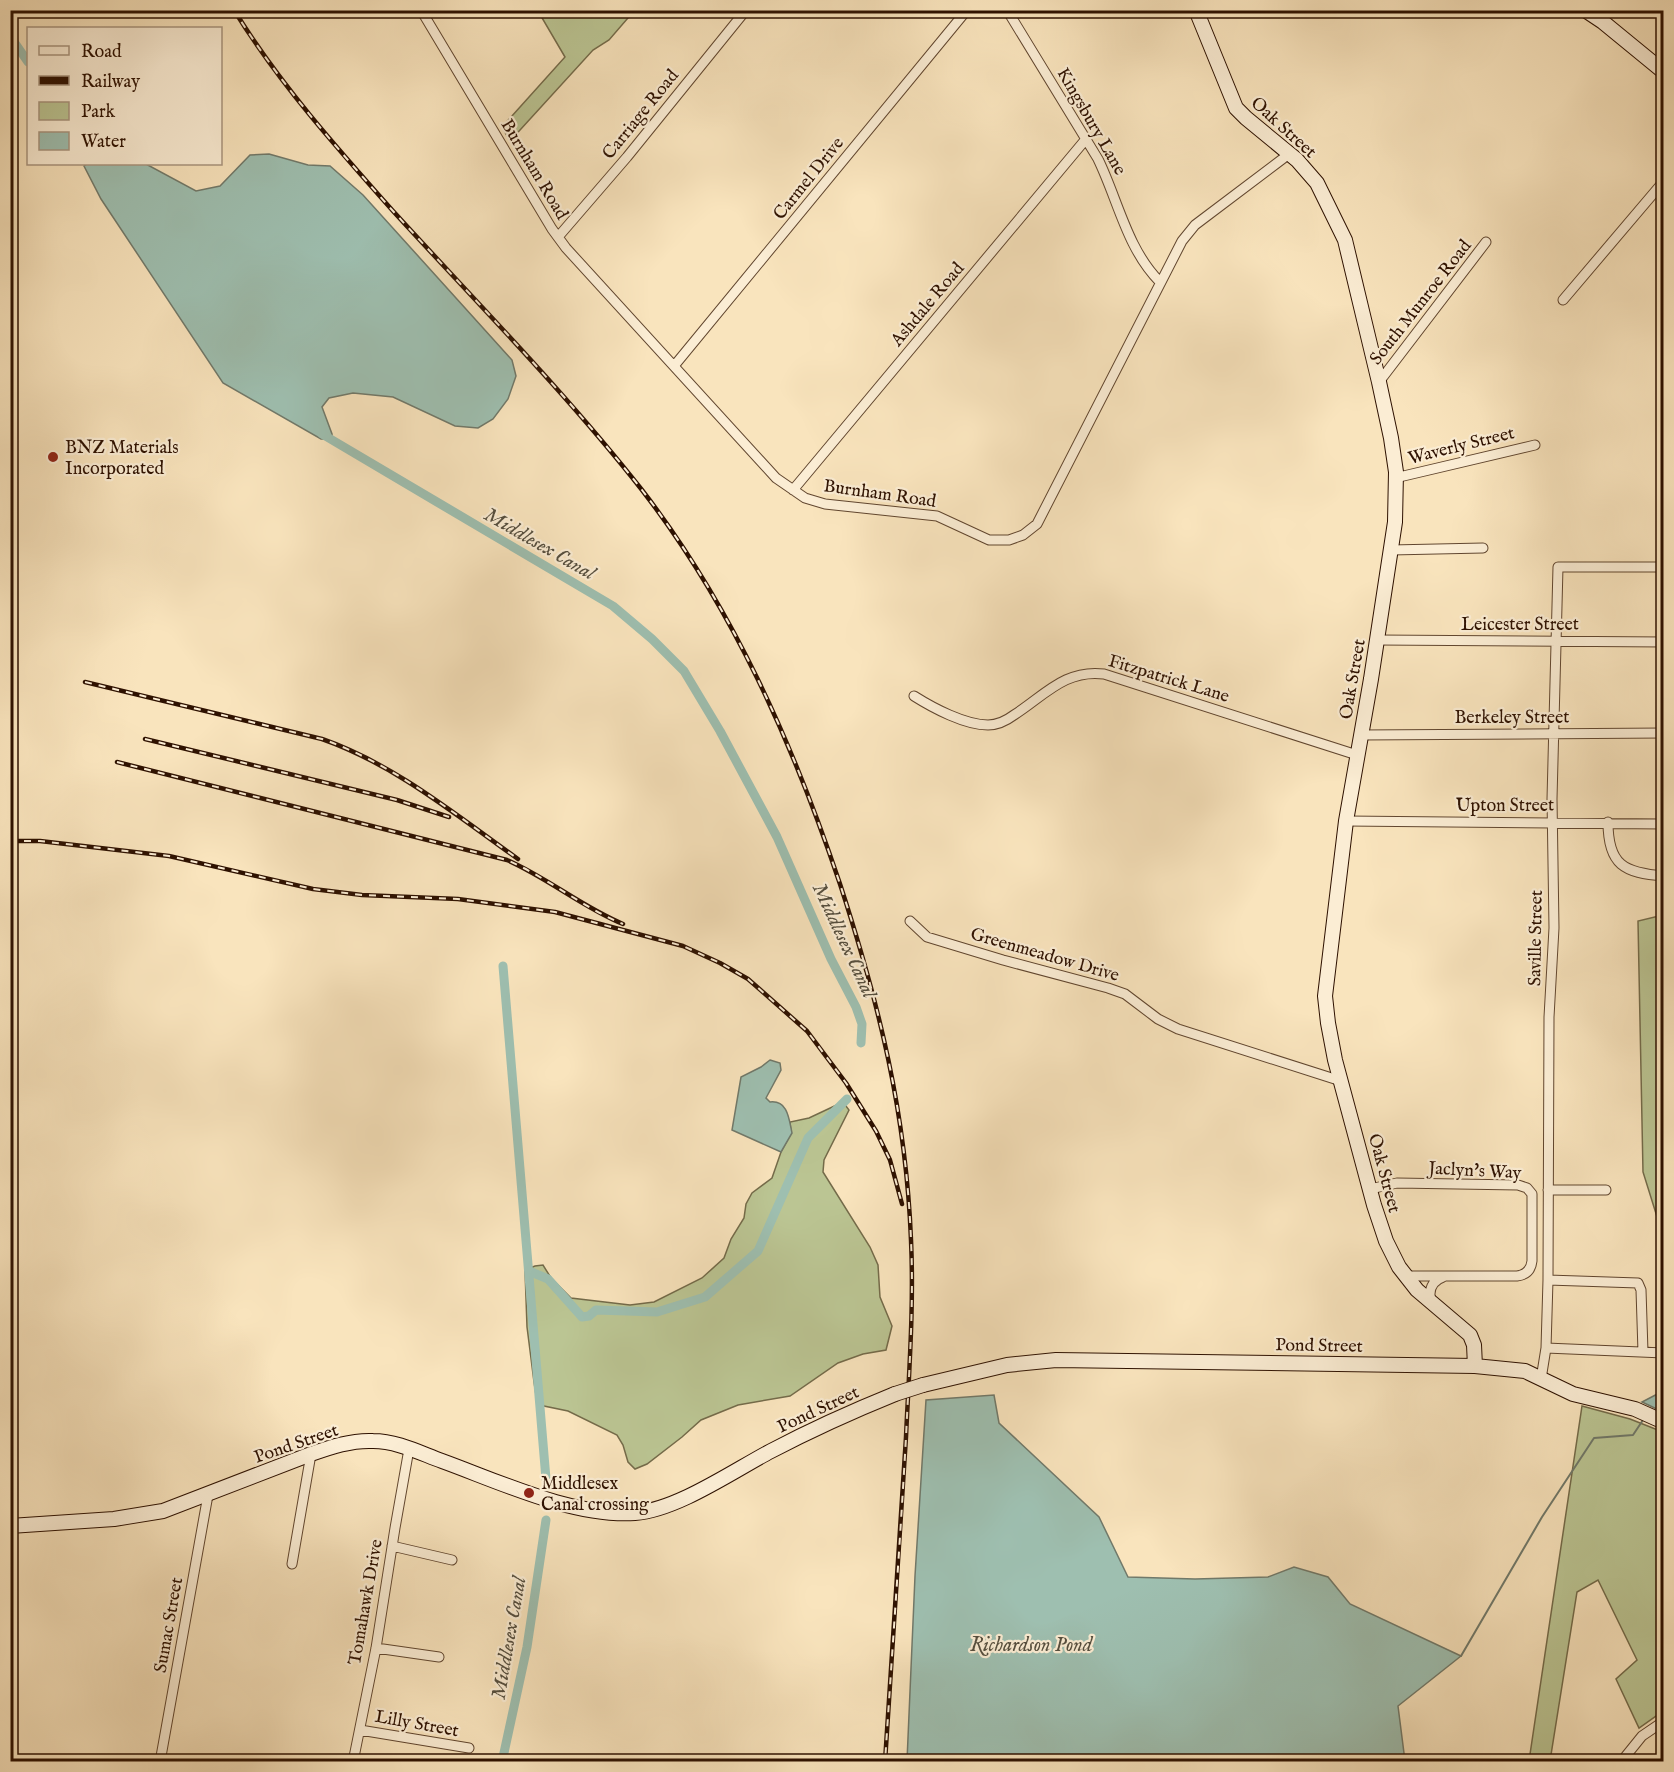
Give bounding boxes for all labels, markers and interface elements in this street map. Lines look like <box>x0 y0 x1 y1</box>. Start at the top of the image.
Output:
legend <box>27 27 222 165</box>
text: Road <box>81 41 122 64</box>
street label: Kingsbury Lane <box>1051 64 1131 180</box>
street label: Carriage Road <box>598 65 685 165</box>
text: Railway <box>81 71 140 94</box>
street label: Oak Street <box>1245 92 1321 164</box>
text: Park <box>81 101 116 124</box>
street label: Burnham Road <box>495 115 573 225</box>
text: Water <box>81 131 126 154</box>
street label: Carmel Drive <box>769 133 850 225</box>
street label: South Munroe Road <box>1365 235 1478 370</box>
street label: Ashdale Road <box>886 258 970 353</box>
street label: Waverly Street <box>1406 422 1517 471</box>
place label: BNZ Materials Incorporated <box>65 437 179 481</box>
marker: BNZ Materials Incorporated <box>46 450 60 464</box>
street label: Burnham Road <box>822 475 938 514</box>
water label: Middlesex Canal <box>479 502 601 587</box>
street label: Leicester Street <box>1461 614 1579 637</box>
street label: Oak Street <box>1335 637 1372 721</box>
street label: Fitzpatrick Lane <box>1105 650 1232 709</box>
street label: Berkeley Street <box>1454 707 1570 730</box>
street label: Upton Street <box>1456 795 1554 818</box>
water label: Middlesex Canal <box>806 879 882 1004</box>
street label: Saville Street <box>1524 890 1549 986</box>
street label: Greenmeadow Drive <box>968 923 1122 988</box>
street label: Oak Street <box>1362 1131 1405 1215</box>
street label: Jaclyn's Way <box>1426 1157 1522 1185</box>
street label: Pond Street <box>1275 1334 1363 1359</box>
street label: Pond Street <box>774 1381 863 1439</box>
street label: Pond Street <box>251 1419 342 1470</box>
place label: Middlesex Canal crossing <box>541 1473 649 1517</box>
marker: Middlesex Canal crossing <box>522 1486 536 1500</box>
street label: Tomahawk Drive <box>344 1538 389 1667</box>
water label: Middlesex Canal <box>486 1573 533 1701</box>
street label: Sumac Street <box>150 1576 189 1675</box>
water label: Richardson Pond <box>970 1633 1094 1658</box>
street label: Lilly Street <box>373 1706 460 1743</box>

